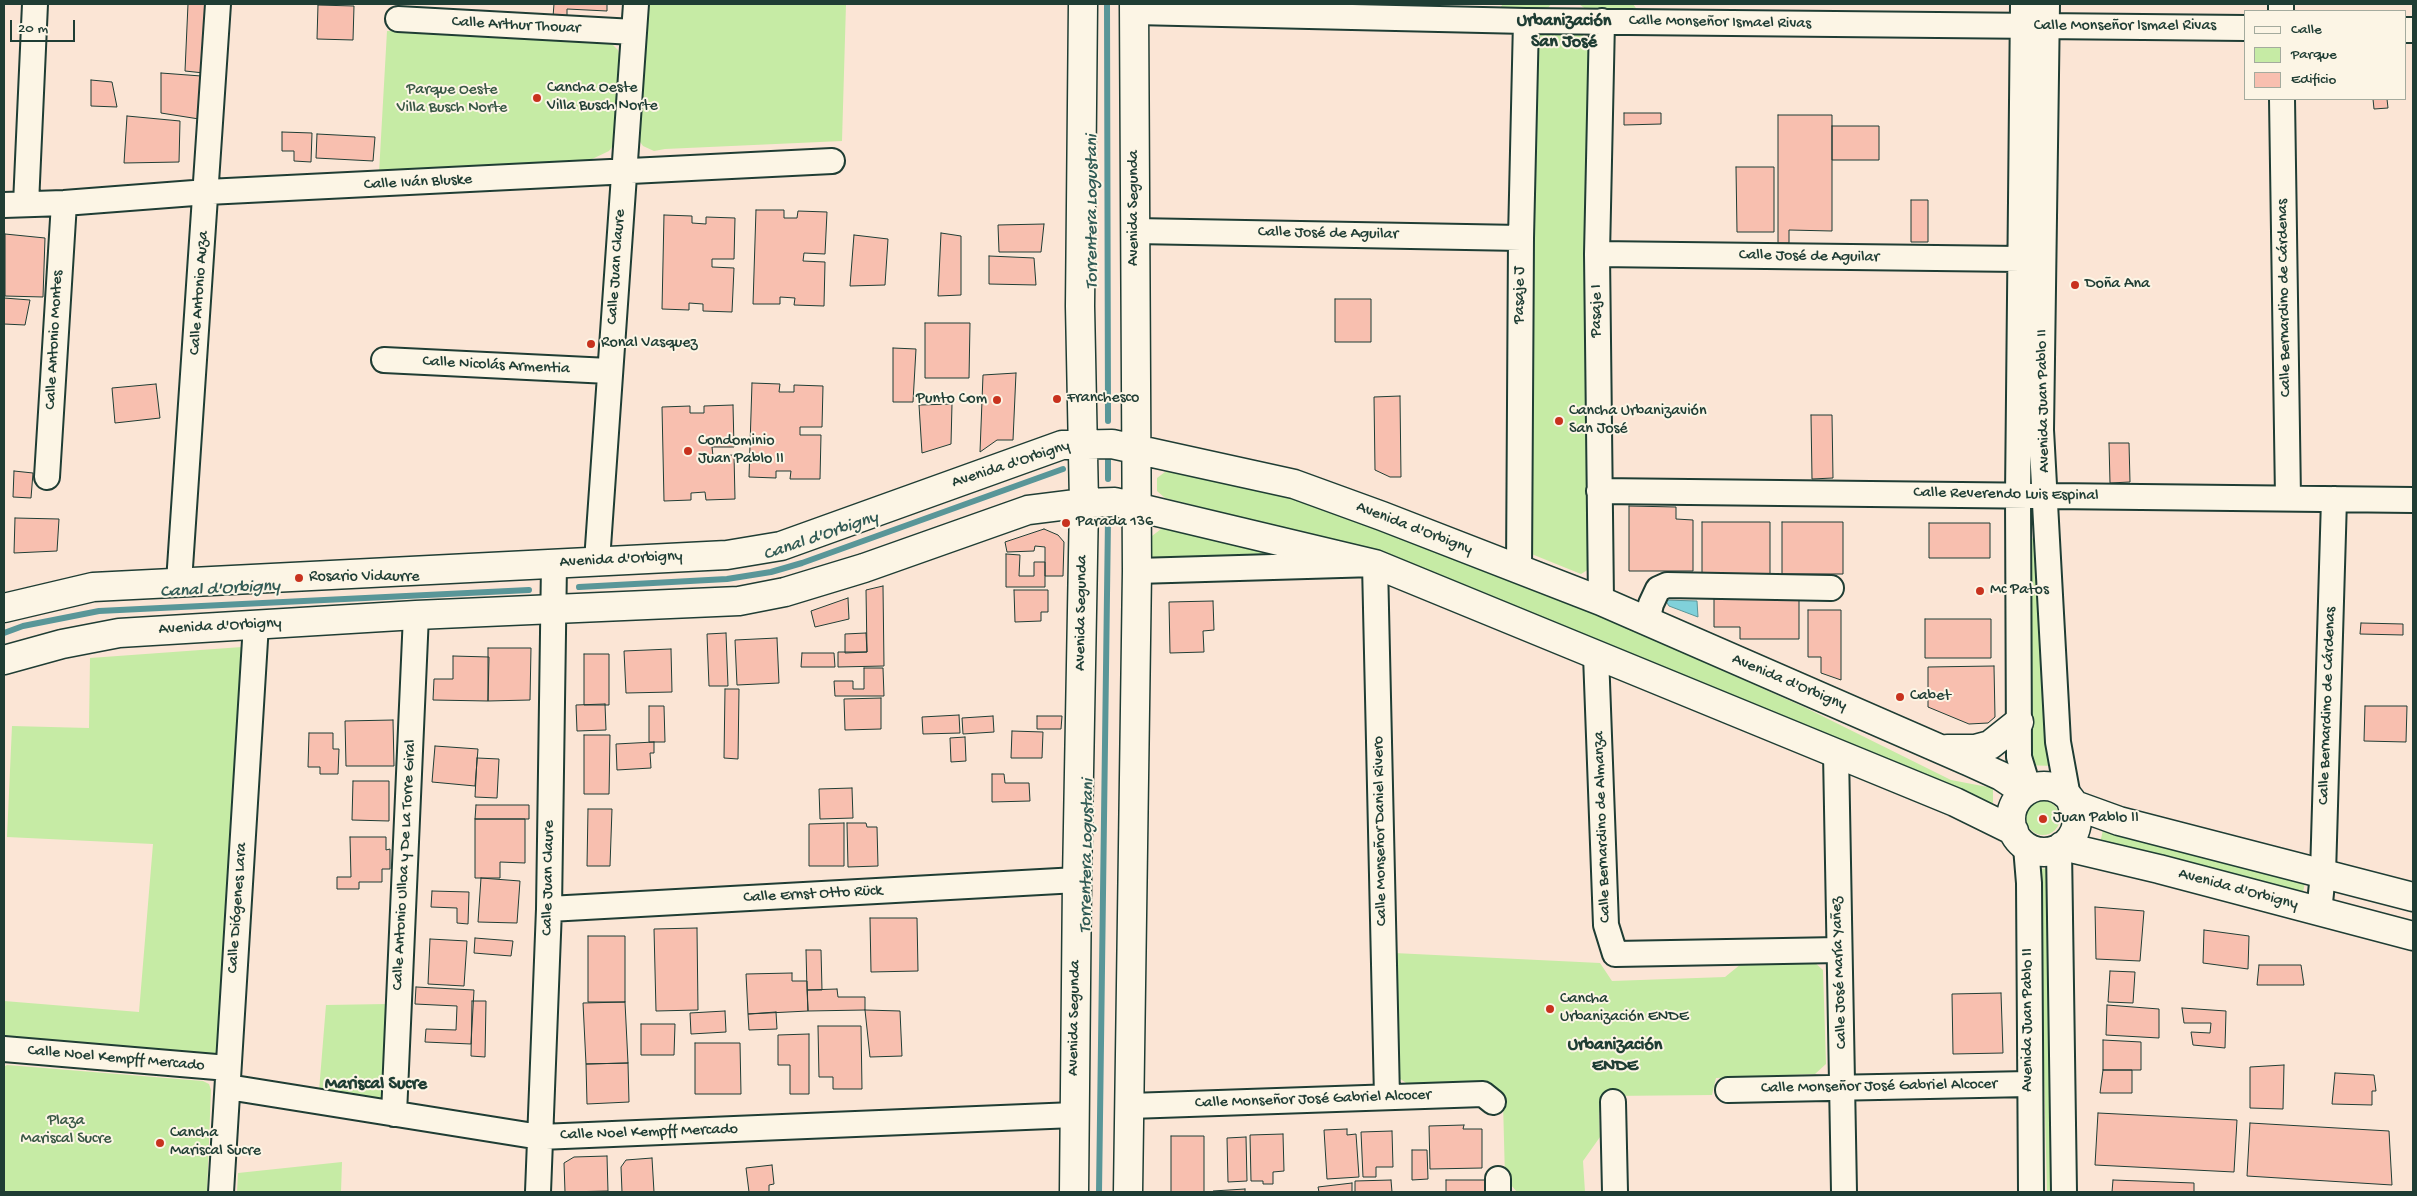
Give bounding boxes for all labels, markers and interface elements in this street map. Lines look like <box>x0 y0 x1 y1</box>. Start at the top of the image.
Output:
scale bar <box>12 10 78 42</box>
legend <box>2244 10 2407 100</box>
district label: Urbanización San José <box>1517 11 1611 54</box>
street label: Calle Monseñor Ismael Rivas <box>1629 12 1811 34</box>
street label: Calle Arthur Thouar <box>451 13 581 39</box>
street label: Calle Monseñor Ismael Rivas <box>2034 17 2216 37</box>
text: 20 m <box>18 20 48 38</box>
text: Calle <box>2291 21 2322 39</box>
text: Parque <box>2291 46 2337 64</box>
text: Edificio <box>2291 71 2336 89</box>
place label: Cancha Oeste Villa Busch Norte <box>547 79 658 117</box>
park label: Parque Oeste Villa Busch Norte <box>397 81 507 119</box>
marker: Cancha Oeste Villa Busch Norte <box>531 92 543 104</box>
water label: Torrentera Logustani <box>1082 134 1104 290</box>
street label: Avenida Segunda <box>1125 150 1145 266</box>
street label: Calle Iván Bluske <box>363 171 473 195</box>
street label: Calle Bernardino de Cárdenas <box>2274 199 2296 397</box>
street label: Calle Juan Claure <box>603 209 631 325</box>
street label: Calle José de Aguilar <box>1258 223 1398 245</box>
street label: Calle Antonio Auza <box>186 230 214 356</box>
street label: Calle José de Aguilar <box>1739 246 1879 268</box>
street label: Pasaje J <box>1511 266 1531 324</box>
street label: Calle Antonio Montes <box>42 270 68 410</box>
place label: Doña Ana <box>2085 275 2150 295</box>
marker: Doña Ana <box>2069 279 2081 291</box>
street label: Pasaje I <box>1588 284 1608 338</box>
street label: Avenida Juan Pablo II <box>2033 329 2055 473</box>
place label: Ronal Vasquez <box>601 334 698 354</box>
marker: Ronal Vasquez <box>585 338 597 350</box>
street label: Calle Nicolás Armentia <box>422 353 570 379</box>
place label: Franchesco <box>1067 389 1139 409</box>
place label: Punto Com <box>916 390 987 410</box>
marker: Franchesco <box>1051 393 1063 405</box>
marker: Punto Com <box>991 394 1003 406</box>
place label: Cancha Urbanizavión San José <box>1569 402 1707 440</box>
marker: Cancha Urbanizavión San José <box>1553 415 1565 427</box>
place label: Condominio Juan Pablo II <box>698 432 784 470</box>
street label: Avenida d'Orbigny <box>949 437 1073 493</box>
marker: Condominio Juan Pablo II <box>682 445 694 457</box>
street label: Calle Reverendo Luis Espinal <box>1913 484 2099 506</box>
street label: Avenida d'Orbigny <box>1353 498 1475 560</box>
water label: Canal d'Orbigny <box>761 507 881 567</box>
place label: Parada 136 <box>1076 513 1153 533</box>
marker: Parada 136 <box>1060 517 1072 529</box>
street label: Avenida d'Orbigny <box>559 547 683 573</box>
street label: Avenida Segunda <box>1071 555 1093 671</box>
place label: Rosario Vidaurre <box>309 568 419 588</box>
marker: Rosario Vidaurre <box>293 572 305 584</box>
water label: Canal d'Orbigny <box>160 576 280 604</box>
place label: Mc Patos <box>1990 581 2049 601</box>
marker: Mc Patos <box>1974 585 1986 597</box>
street label: Calle Bernardino de Cárdenas <box>2315 607 2341 805</box>
street label: Avenida d'Orbigny <box>158 614 282 640</box>
street label: Avenida d'Orbigny <box>1729 650 1849 716</box>
place label: Cabet <box>1910 687 1951 707</box>
marker: Cabet <box>1894 691 1906 703</box>
street label: Calle Bernardino de Almanza <box>1590 731 1616 923</box>
street label: Calle Monseñor Daniel Rivero <box>1370 736 1392 926</box>
street label: Calle Antonio Ulloa y De La Torre Giral <box>389 739 421 991</box>
water label: Torrentera Logustani <box>1076 778 1100 934</box>
place label: Juan Pablo II <box>2053 809 2139 829</box>
marker: Juan Pablo II <box>2037 813 2049 825</box>
street label: Calle Juan Claure <box>538 820 560 936</box>
street label: Calle Diógenes Lara <box>224 842 252 974</box>
street label: Avenida d'Orbigny <box>2176 865 2300 915</box>
street label: Calle Ernst Otto Rück <box>743 882 883 908</box>
street label: Calle José María Yañez <box>1828 897 1852 1049</box>
street label: Avenida Juan Pablo II <box>2019 948 2039 1092</box>
street label: Avenida Segunda <box>1064 960 1086 1076</box>
place label: Cancha Urbanización ENDE <box>1560 990 1689 1028</box>
marker: Cancha Urbanización ENDE <box>1544 1003 1556 1015</box>
district label: Urbanización ENDE <box>1568 1035 1662 1078</box>
street label: Calle Noel Kempff Mercado <box>27 1042 205 1076</box>
district label: Mariscal Sucre <box>325 1074 427 1096</box>
street label: Calle Monseñor José Gabriel Alcocer <box>1761 1075 1997 1099</box>
street label: Calle Monseñor José Gabriel Alcocer <box>1195 1086 1431 1114</box>
park label: Plaza Mariscal Sucre <box>21 1112 111 1150</box>
street label: Calle Noel Kempff Mercado <box>560 1120 738 1146</box>
place label: Cancha Mariscal Sucre <box>170 1124 261 1162</box>
marker: Cancha Mariscal Sucre <box>154 1137 166 1149</box>

